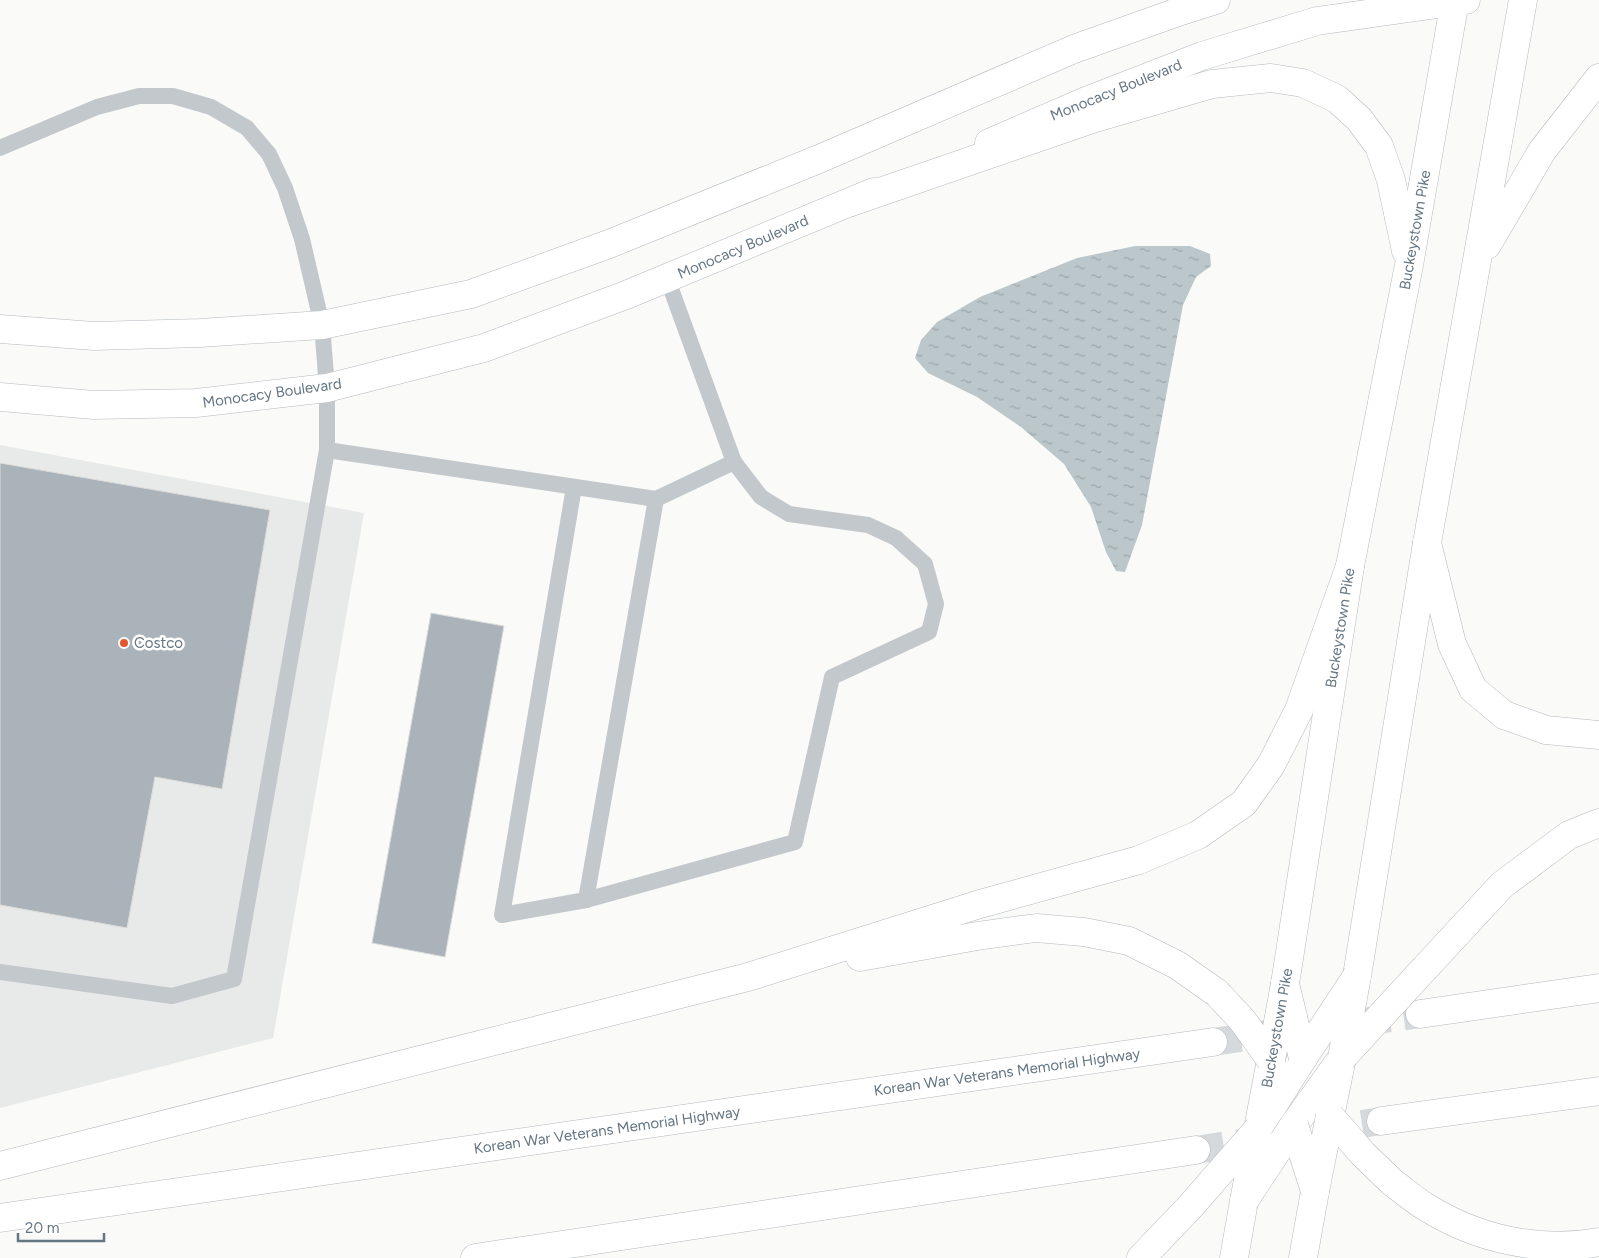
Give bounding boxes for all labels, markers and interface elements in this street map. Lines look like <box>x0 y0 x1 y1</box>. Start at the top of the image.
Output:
street label: Monocacy Boulevard <box>1048 55 1184 125</box>
street label: Buckeystown Pike <box>1396 169 1434 291</box>
street label: Monocacy Boulevard <box>675 211 811 283</box>
street label: Monocacy Boulevard <box>201 374 343 412</box>
street label: Buckeystown Pike <box>1322 567 1358 689</box>
place label: Costco <box>134 634 183 652</box>
marker: Costco <box>118 637 130 649</box>
street label: Buckeystown Pike <box>1258 967 1296 1089</box>
street label: Korean War Veterans Memorial Highway <box>873 1044 1141 1100</box>
street label: Korean War Veterans Memorial Highway <box>473 1102 741 1158</box>
scale bar <box>18 1210 104 1242</box>
text: 20 m <box>25 1219 59 1237</box>

